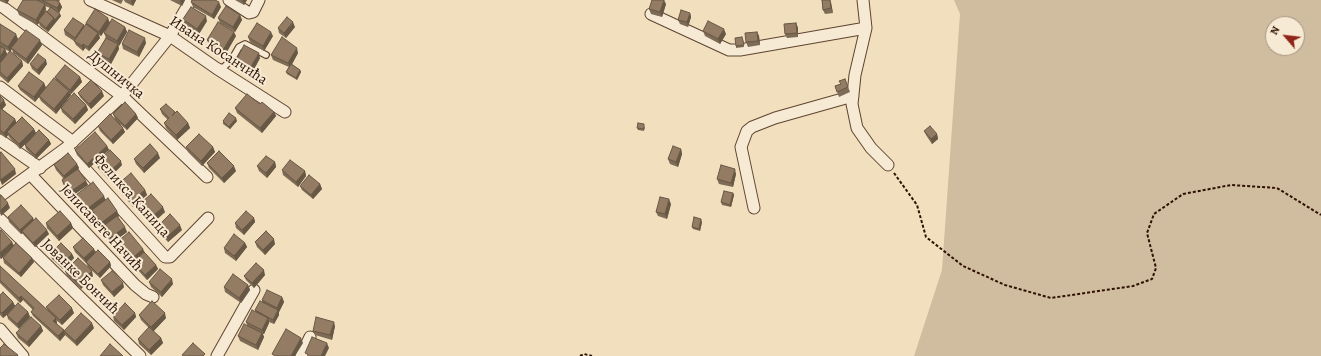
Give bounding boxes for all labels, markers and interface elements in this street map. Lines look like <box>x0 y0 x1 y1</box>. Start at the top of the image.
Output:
street label: Ивана Косанчића <box>166 13 270 89</box>
north arrow <box>1265 16 1305 56</box>
text: N <box>1266 24 1283 38</box>
street label: Душничка <box>84 47 148 103</box>
street label: Феликса Каница <box>89 150 173 242</box>
street label: Јелисавете Начић <box>56 181 146 275</box>
street label: Јованке Бончић <box>37 235 123 319</box>

